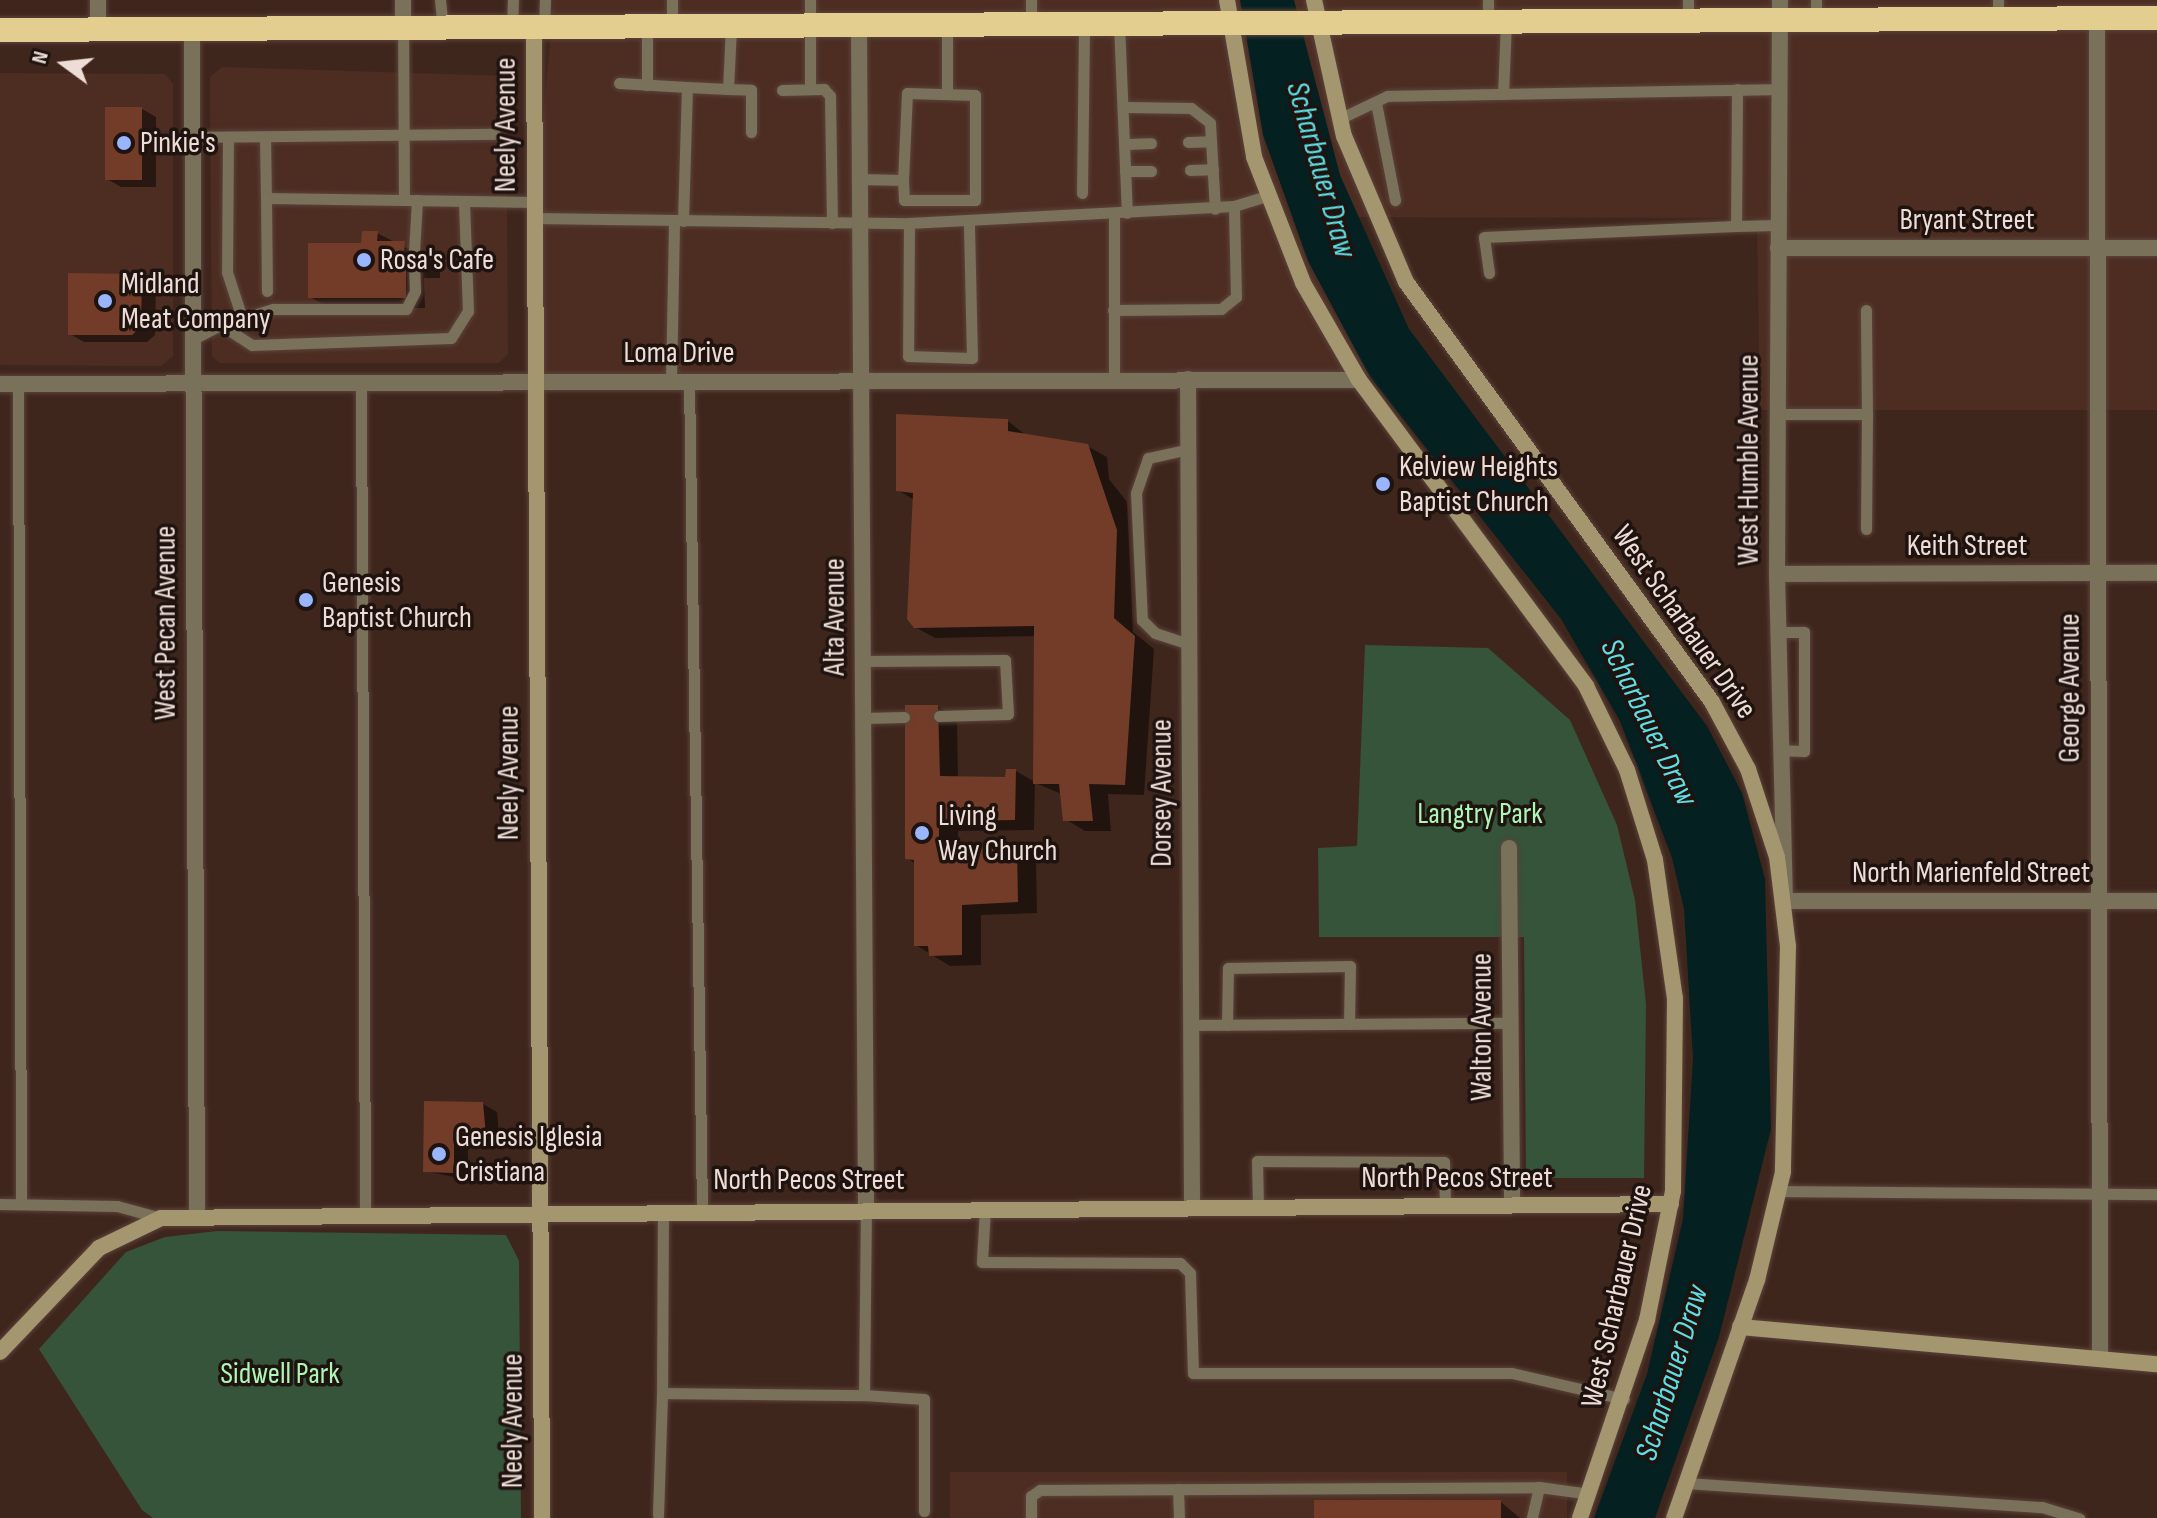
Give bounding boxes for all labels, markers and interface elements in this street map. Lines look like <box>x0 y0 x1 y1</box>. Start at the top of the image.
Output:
north arrow <box>24 24 104 104</box>
text: N <box>26 48 55 67</box>
street label: Neely Avenue <box>488 58 524 192</box>
water label: Scharbauer Draw <box>1277 77 1363 263</box>
place label: Pinkie's <box>140 125 216 161</box>
marker: Pinkie's <box>115 134 133 152</box>
street label: Bryant Street <box>1899 202 2035 238</box>
place label: Rosa's Cafe <box>380 242 494 278</box>
marker: Rosa's Cafe <box>355 251 373 269</box>
place label: Midland Meat Company <box>121 266 271 336</box>
marker: Midland Meat Company <box>96 292 114 310</box>
street label: Loma Drive <box>623 335 735 371</box>
street label: West Humble Avenue <box>1731 354 1767 566</box>
place label: Kelview Heights Baptist Church <box>1399 449 1558 520</box>
marker: Kelview Heights Baptist Church <box>1374 475 1392 493</box>
street label: West Scharbauer Drive <box>1604 518 1764 726</box>
street label: West Pecan Avenue <box>148 526 184 720</box>
street label: Keith Street <box>1907 528 2027 564</box>
street label: Alta Avenue <box>817 558 853 676</box>
place label: Genesis Baptist Church <box>322 565 472 636</box>
marker: Genesis Baptist Church <box>297 591 315 609</box>
street label: George Avenue <box>2052 613 2088 763</box>
water label: Scharbauer Draw <box>1591 633 1705 813</box>
street label: Neely Avenue <box>491 706 527 840</box>
street label: Dorsey Avenue <box>1144 719 1180 867</box>
park label: Langtry Park <box>1417 796 1543 832</box>
place label: Living Way Church <box>938 798 1057 868</box>
marker: Living Way Church <box>913 824 931 842</box>
street label: North Marienfeld Street <box>1852 855 2090 891</box>
street label: Walton Avenue <box>1464 953 1500 1101</box>
place label: Genesis Iglesia Cristiana <box>455 1119 602 1190</box>
marker: Genesis Iglesia Cristiana <box>430 1145 448 1163</box>
street label: North Pecos Street <box>1361 1160 1553 1196</box>
street label: North Pecos Street <box>713 1162 905 1198</box>
street label: West Scharbauer Drive <box>1574 1181 1660 1411</box>
water label: Scharbauer Draw <box>1628 1281 1718 1465</box>
street label: Neely Avenue <box>495 1354 531 1488</box>
park label: Sidwell Park <box>220 1356 340 1392</box>

